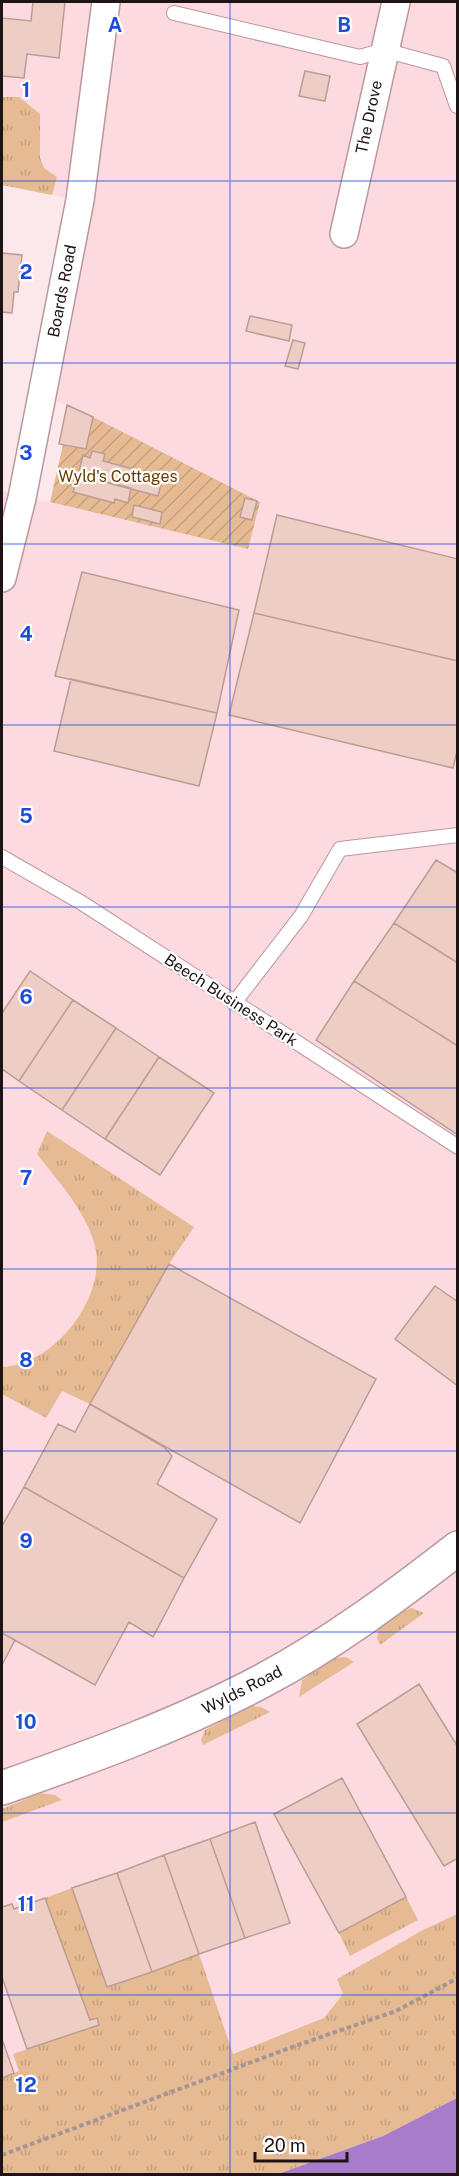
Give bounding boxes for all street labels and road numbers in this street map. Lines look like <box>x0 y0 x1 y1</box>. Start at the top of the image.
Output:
street label: The Drove <box>352 79 386 155</box>
street label: Boards Road <box>44 243 80 339</box>
street label: Beech Business Park <box>161 950 301 1050</box>
street label: Wylds Road <box>199 1662 285 1718</box>

